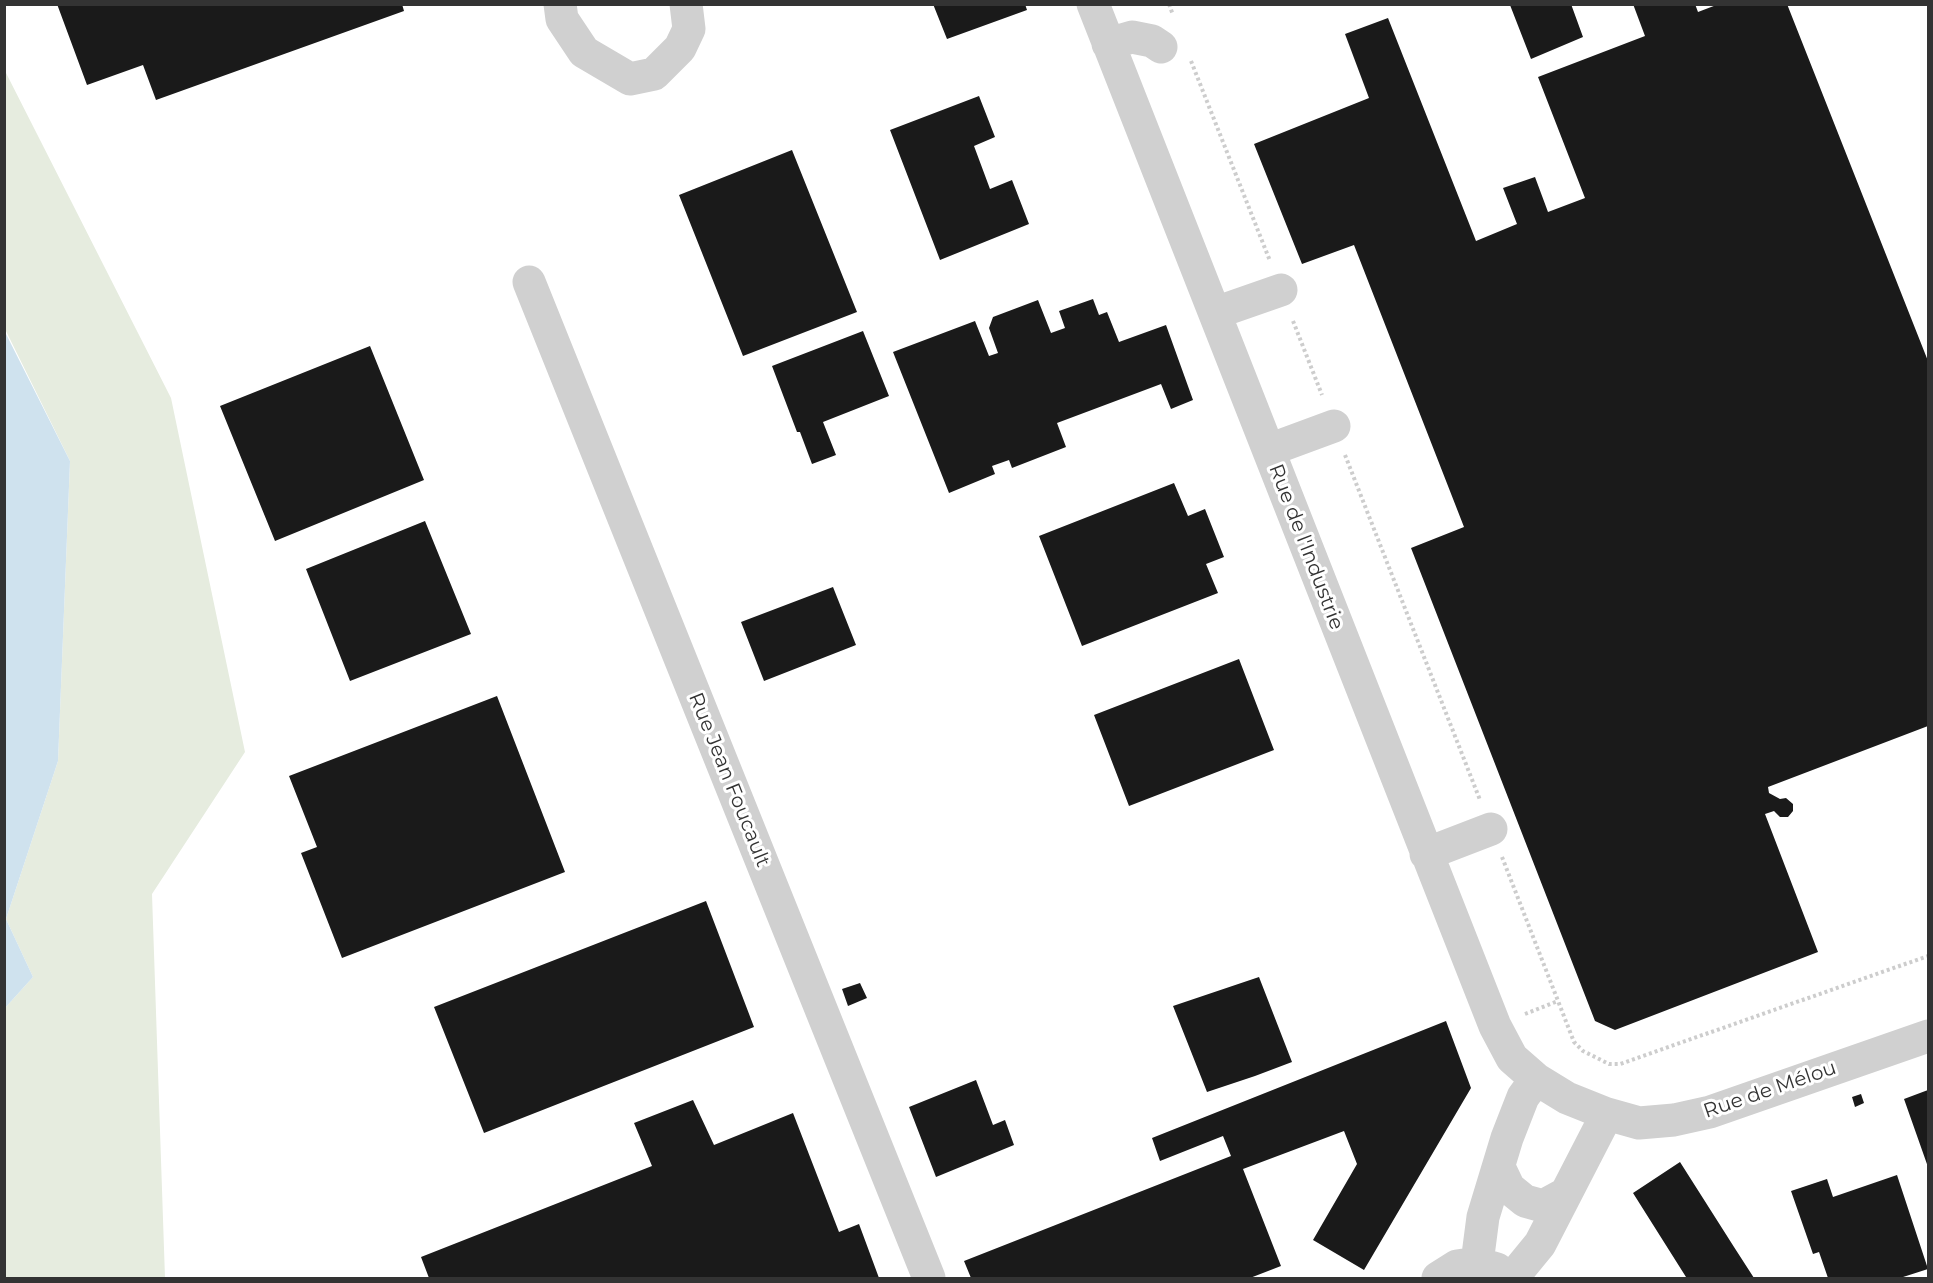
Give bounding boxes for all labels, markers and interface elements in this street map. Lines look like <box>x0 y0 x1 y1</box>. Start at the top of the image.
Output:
street label: Rue de l'Industrie <box>1263 461 1349 633</box>
street label: Rue Jean Foucault <box>683 689 775 871</box>
street label: Rue de Mélou <box>1701 1056 1839 1124</box>

